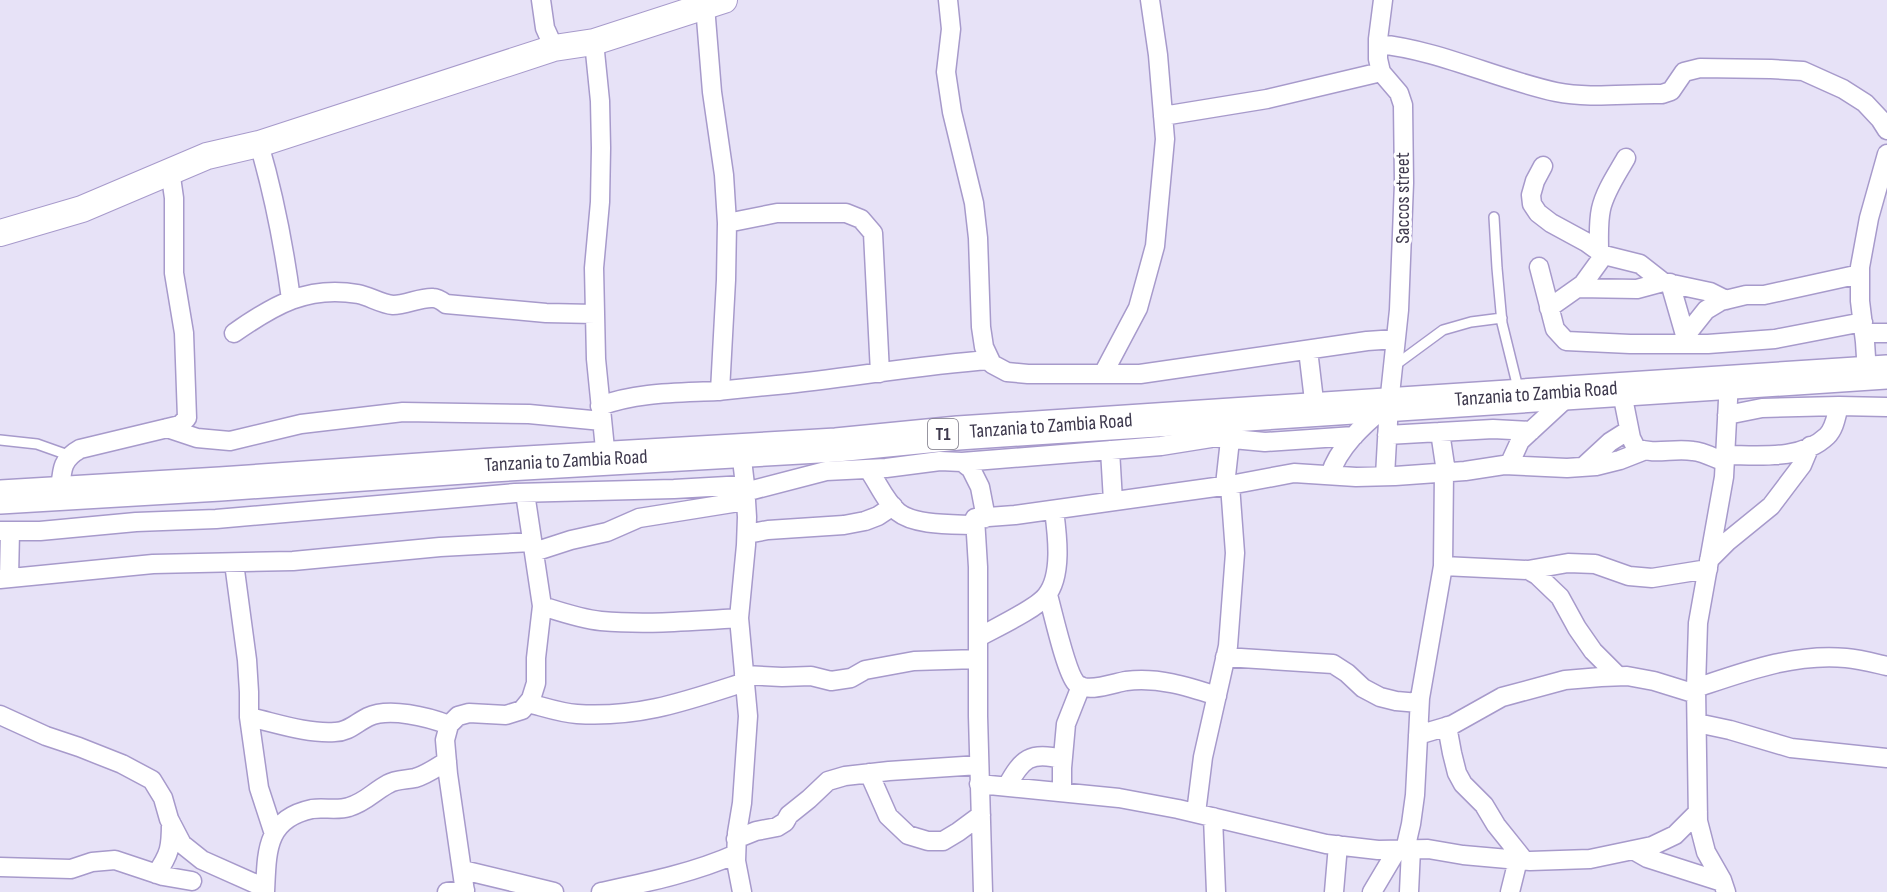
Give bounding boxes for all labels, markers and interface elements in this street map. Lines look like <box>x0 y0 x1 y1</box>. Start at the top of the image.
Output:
street label: Saccos street <box>1391 152 1415 244</box>
street label: Tanzania to Zambia Road <box>1454 376 1618 412</box>
street label: Tanzania to Zambia Road <box>969 408 1133 444</box>
road number: T1 <box>928 419 958 449</box>
street label: Tanzania to Zambia Road <box>484 445 648 477</box>

